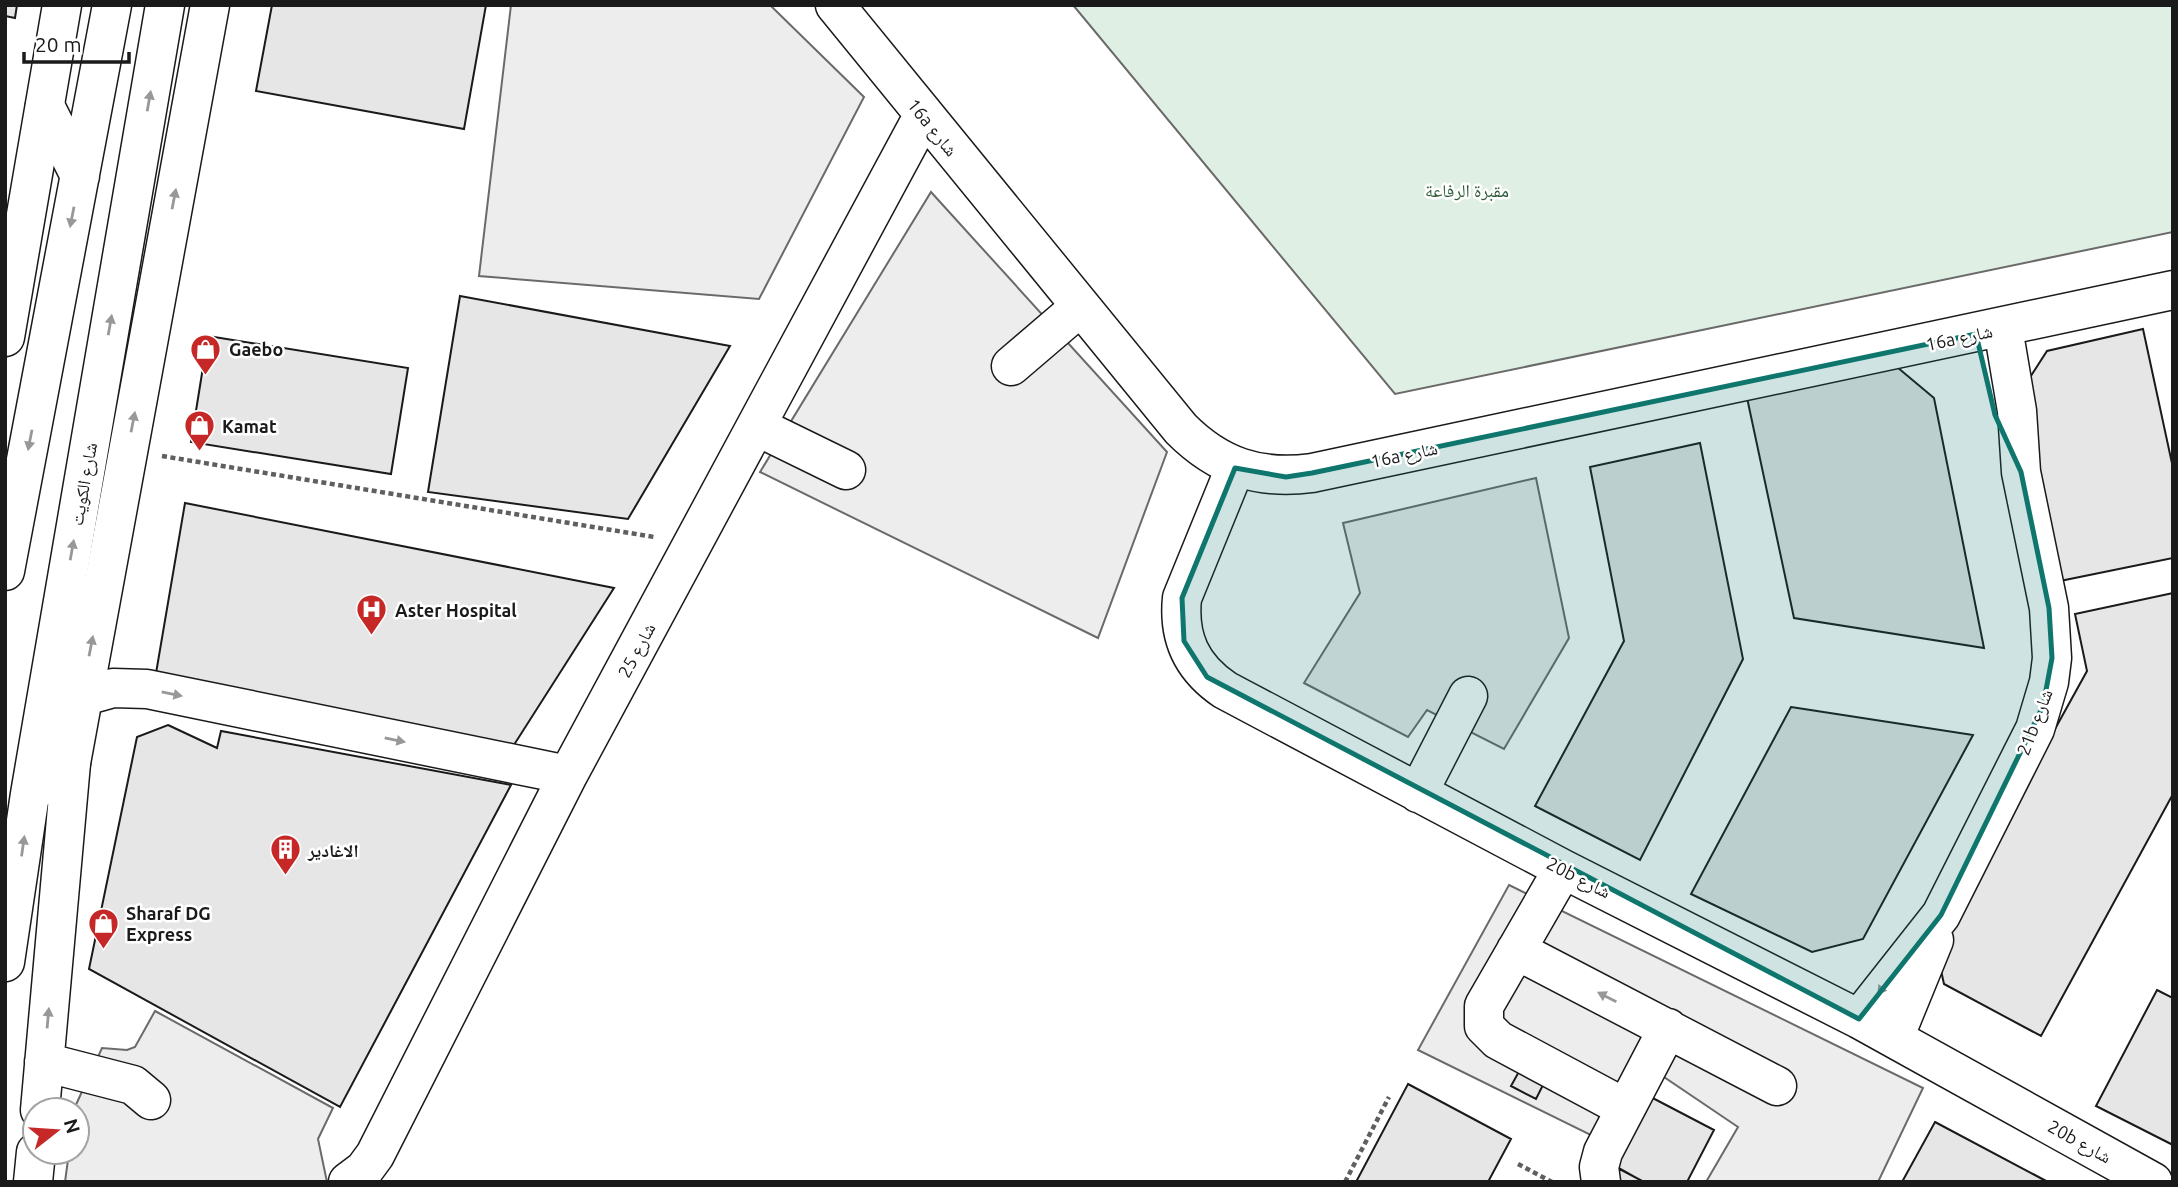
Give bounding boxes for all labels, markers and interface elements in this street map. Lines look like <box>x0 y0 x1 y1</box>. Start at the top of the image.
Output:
scale bar <box>24 21 130 65</box>
text: 20 m <box>35 32 82 56</box>
one-way arrow <box>144 90 155 112</box>
street label: 16a شارع <box>902 94 962 161</box>
park label: مقبرة الرفاعة <box>1425 180 1509 202</box>
one-way arrow <box>169 188 180 210</box>
one-way arrow <box>66 206 77 228</box>
one-way arrow <box>105 314 116 336</box>
street label: 16a شارع <box>1924 320 1995 356</box>
shop icon: Gaebo <box>189 332 223 376</box>
place label: Gaebo <box>229 339 283 359</box>
shop icon: Kamat <box>182 409 216 453</box>
one-way arrow <box>127 411 138 433</box>
place label: Kamat <box>222 416 277 436</box>
one-way arrow <box>24 429 35 451</box>
street label: 16a شارع <box>1369 437 1440 473</box>
street label: شارع الكويت <box>66 441 102 527</box>
one-way arrow <box>67 538 78 560</box>
hospital icon: Aster Hospital <box>355 593 389 637</box>
place label: Aster Hospital <box>395 600 517 620</box>
street label: شارع 25 <box>613 619 660 682</box>
one-way arrow <box>86 635 97 657</box>
street label: 21b شارع <box>2012 686 2058 759</box>
one-way arrow <box>161 688 183 699</box>
one-way arrow <box>384 734 406 745</box>
building icon: الاغادیر <box>268 833 302 877</box>
one-way arrow <box>17 835 28 857</box>
place label: الاغادیر <box>307 840 359 861</box>
street label: 20b شارع <box>1543 852 1614 903</box>
place label: Sharaf DG Express <box>126 903 211 944</box>
shop icon: Sharaf DG Express <box>86 906 120 950</box>
one-way arrow <box>1878 977 1892 995</box>
one-way arrow <box>1597 992 1617 1003</box>
one-way arrow <box>43 1006 54 1028</box>
north arrow <box>21 1096 91 1166</box>
street label: 20b شارع <box>2044 1115 2115 1168</box>
text: N <box>60 1116 85 1136</box>

